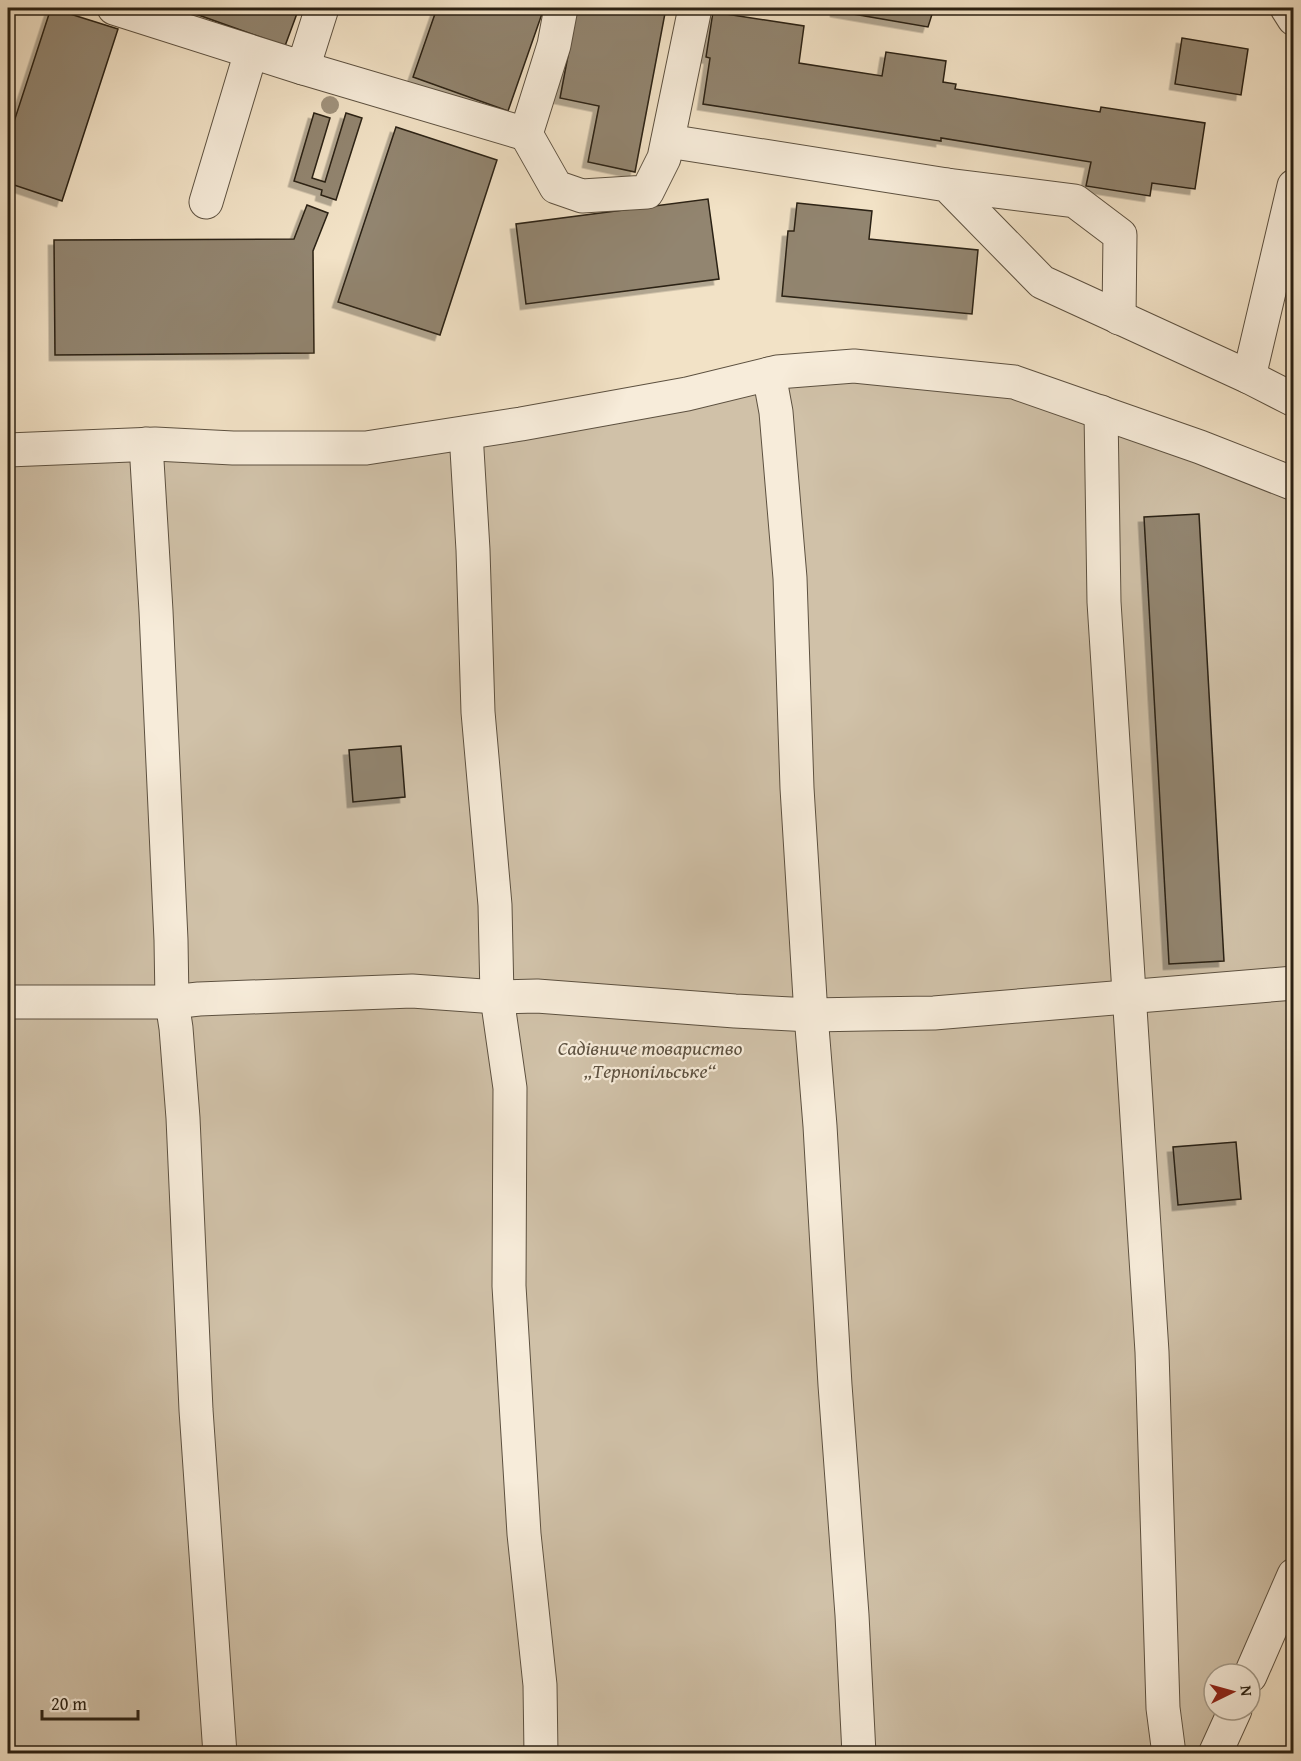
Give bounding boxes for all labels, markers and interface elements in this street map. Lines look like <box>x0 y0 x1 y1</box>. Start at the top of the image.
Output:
park label: Садівниче товариство „Тернопільське“ <box>558 1033 743 1085</box>
north arrow <box>1202 1662 1262 1722</box>
scale bar <box>42 1683 138 1721</box>
text: N <box>1235 1684 1259 1697</box>
text: 20 m <box>51 1690 87 1717</box>

